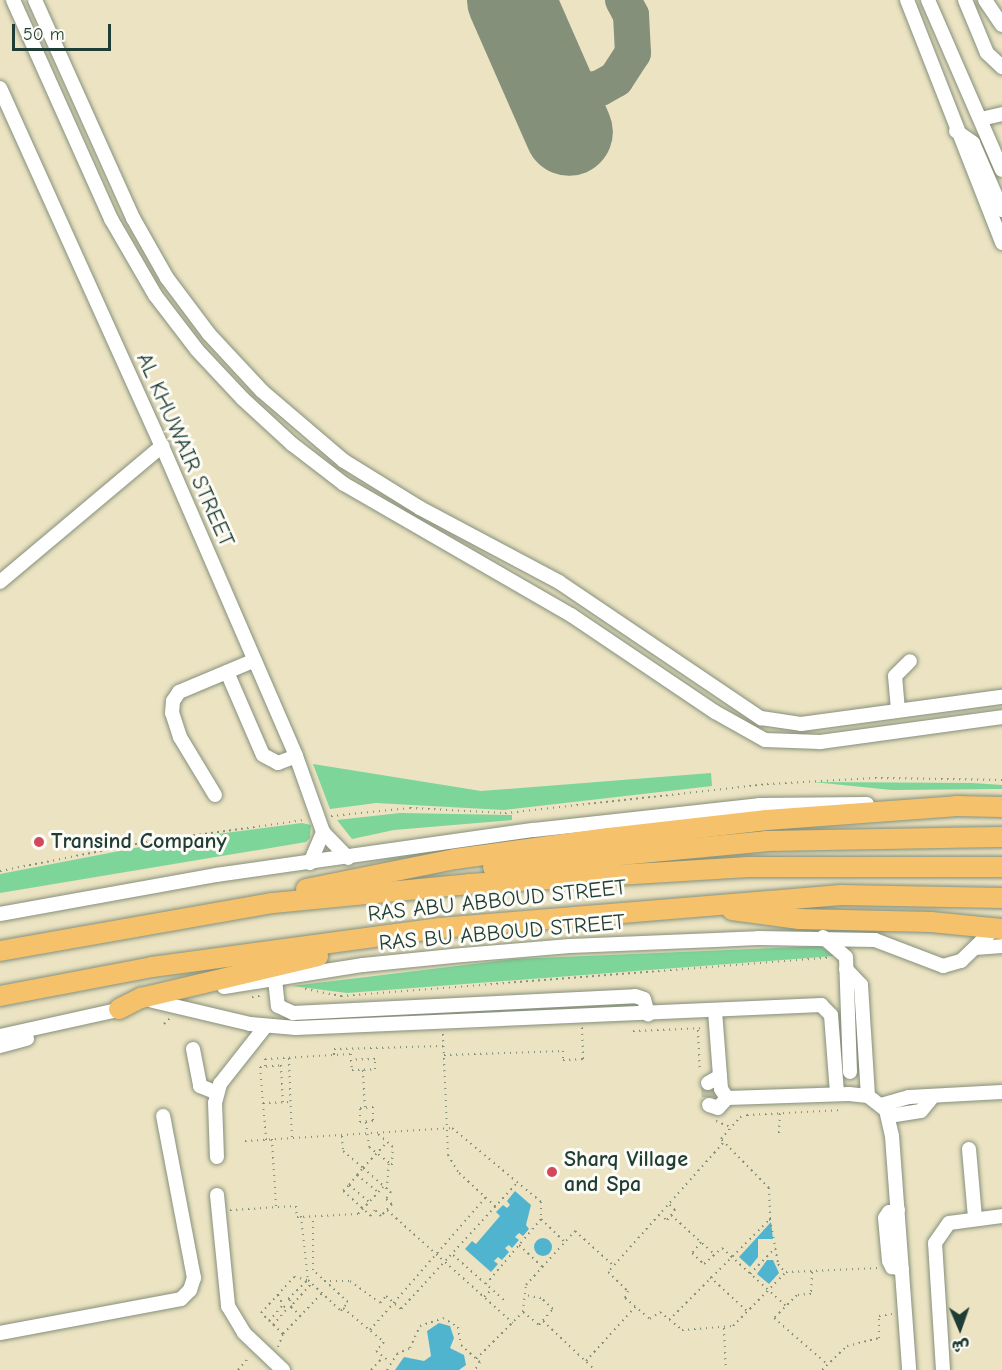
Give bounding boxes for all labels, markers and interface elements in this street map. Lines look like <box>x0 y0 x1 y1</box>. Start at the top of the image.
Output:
scale bar <box>15 12 114 50</box>
text: 50 m <box>23 24 65 45</box>
street label: AL KHUWAIR STREET <box>130 349 240 551</box>
place label: Transind Company <box>51 829 227 855</box>
marker: Transind Company <box>32 835 46 849</box>
street label: RAS ABU ABBOUD STREET <box>366 874 628 928</box>
street label: RAS BU ABBOUD STREET <box>378 909 626 957</box>
place label: Sharq Village and Spa <box>564 1146 688 1198</box>
marker: Sharq Village and Spa <box>545 1165 559 1179</box>
north arrow <box>930 1298 990 1358</box>
text: ش <box>952 1337 970 1355</box>

